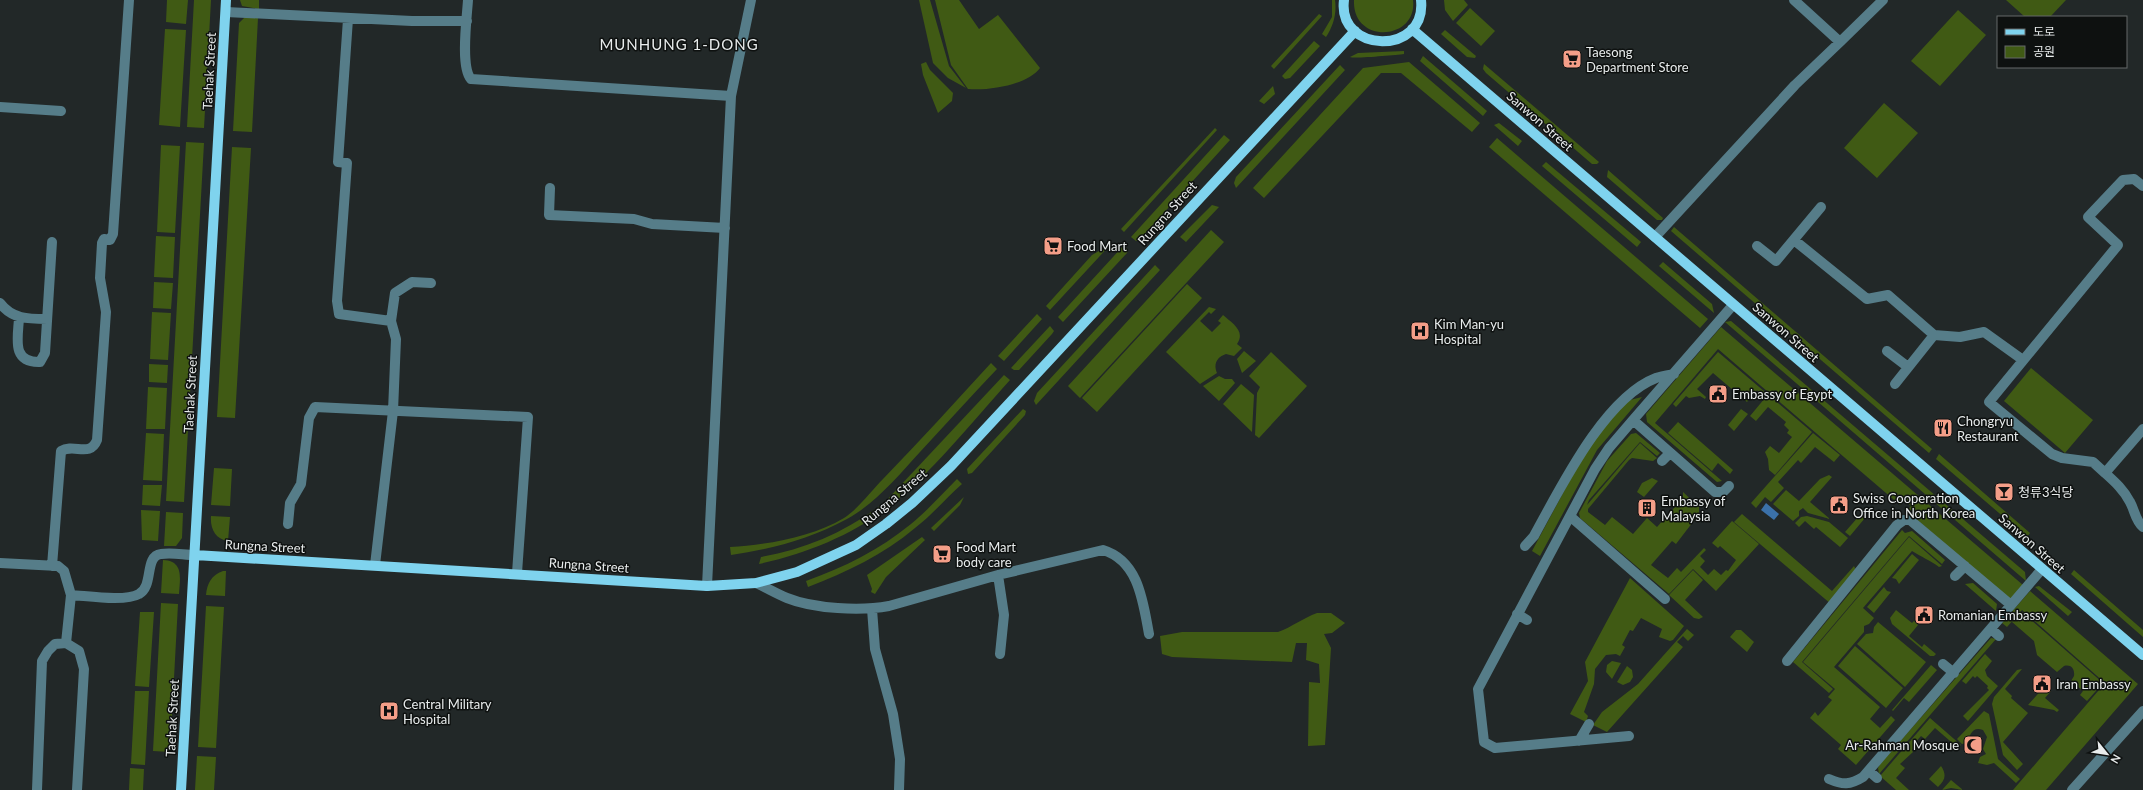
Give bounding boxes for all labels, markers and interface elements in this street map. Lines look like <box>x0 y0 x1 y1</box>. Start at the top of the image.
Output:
legend <box>1997 16 2127 68</box>
text: 도로 <box>2033 24 2055 39</box>
street label: Taehak Street <box>199 32 219 110</box>
district label: MUNHUNG 1-DONG <box>599 35 759 53</box>
place label: Taesong Department Store <box>1586 44 1689 75</box>
text: 공원 <box>2033 44 2055 59</box>
supermarket icon: Taesong Department Store <box>1561 48 1583 70</box>
street label: Sanwon Street <box>1503 88 1577 154</box>
street label: Rungna Street <box>1134 178 1200 248</box>
supermarket icon: Food Mart <box>1042 235 1064 257</box>
place label: Food Mart <box>1067 238 1127 254</box>
street label: Sanwon Street <box>1749 299 1823 365</box>
place label: Kim Man-yu Hospital <box>1434 316 1504 347</box>
hospital icon: Kim Man-yu Hospital <box>1409 320 1431 342</box>
street label: Taehak Street <box>180 355 200 433</box>
public building icon: Embassy of Egypt <box>1707 383 1729 405</box>
place label: Embassy of Egypt <box>1732 386 1832 402</box>
place label: Chongryu Restaurant <box>1957 413 2019 444</box>
restaurant icon: Chongryu Restaurant <box>1932 417 1954 439</box>
street label: Rungna Street <box>858 465 930 529</box>
bar icon: 청류3식당 <box>1993 481 2015 503</box>
place label: 청류3식당 <box>2018 484 2073 500</box>
place label: Swiss Cooperation Office in North Korea <box>1853 490 1975 521</box>
place label: Embassy of Malaysia <box>1661 493 1726 524</box>
public building icon: Swiss Cooperation Office in North Korea <box>1828 494 1850 516</box>
building icon: Embassy of Malaysia <box>1636 497 1658 519</box>
street label: Sanwon Street <box>1995 510 2069 576</box>
street label: Rungna Street <box>224 536 306 556</box>
place label: Food Mart body care <box>956 539 1016 570</box>
supermarket icon: Food Mart body care <box>931 543 953 565</box>
street label: Rungna Street <box>548 554 630 576</box>
public building icon: Romanian Embassy <box>1913 604 1935 626</box>
place label: Romanian Embassy <box>1938 607 2048 623</box>
public building icon: Iran Embassy <box>2031 673 2053 695</box>
place label: Iran Embassy <box>2056 676 2131 692</box>
street label: Taehak Street <box>162 679 182 757</box>
place label: Central Military Hospital <box>403 696 492 727</box>
hospital icon: Central Military Hospital <box>378 700 400 722</box>
mosque icon: Ar-Rahman Mosque <box>1962 734 1984 756</box>
north arrow <box>2087 734 2127 774</box>
place label: Ar-Rahman Mosque <box>1845 737 1959 753</box>
text: N <box>2108 752 2124 766</box>

